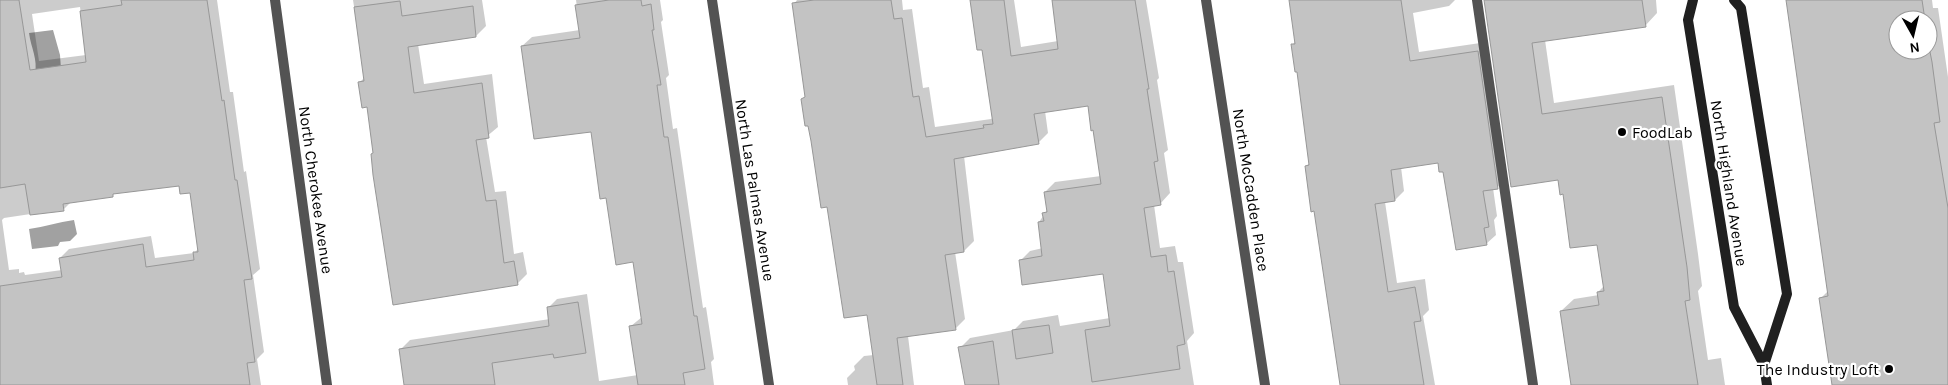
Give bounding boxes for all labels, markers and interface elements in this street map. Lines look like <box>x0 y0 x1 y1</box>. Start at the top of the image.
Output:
north arrow <box>1888 10 1938 60</box>
text: N <box>1909 38 1921 56</box>
street label: North Las Palmas Avenue <box>731 98 779 282</box>
street label: North Highland Avenue <box>1706 99 1752 267</box>
street label: North Cherokee Avenue <box>295 105 337 275</box>
street label: North McCadden Place <box>1229 107 1273 273</box>
place label: FoodLab <box>1632 123 1693 142</box>
marker: FoodLab <box>1616 126 1628 138</box>
place label: The Industry Loft <box>1757 360 1879 379</box>
marker: The Industry Loft <box>1883 363 1895 375</box>

